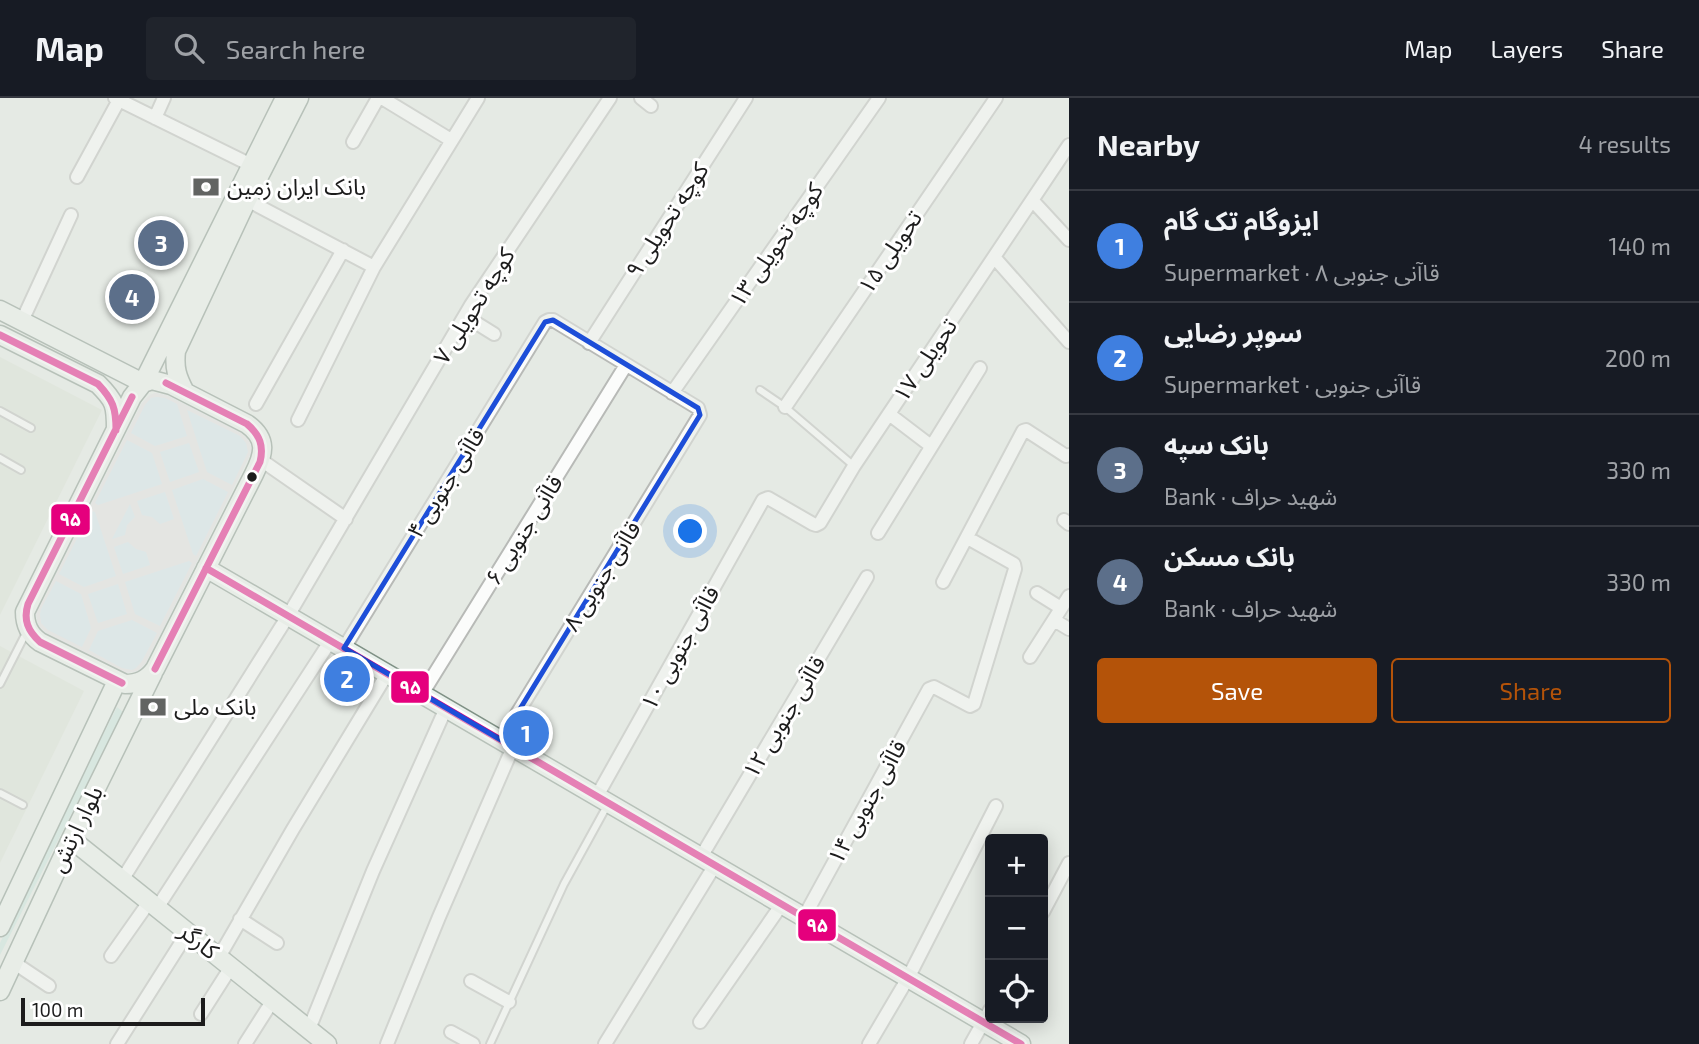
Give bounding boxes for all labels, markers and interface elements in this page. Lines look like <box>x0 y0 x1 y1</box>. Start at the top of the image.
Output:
search box <box>146 17 636 80</box>
text: Map <box>35 28 104 68</box>
icon: search <box>170 29 208 67</box>
text: Search here <box>226 33 365 64</box>
text: Map <box>1404 34 1452 63</box>
text: Layers <box>1490 34 1563 63</box>
text: Share <box>1601 34 1664 63</box>
text: Nearby <box>1097 126 1200 162</box>
text: 4 results <box>1579 130 1671 158</box>
street label: کوچه تحویلی ۹ <box>619 156 716 283</box>
bank icon: بانک ایران زمین <box>191 172 221 202</box>
place label: بانک ایران زمین <box>227 172 366 201</box>
street label: کوچه تحویلی ۱۳ <box>722 177 830 313</box>
street label: تحویلی ۱۵ <box>851 204 928 299</box>
text: ایزوگام تک گام <box>1164 204 1319 235</box>
pin: 3 <box>138 217 184 269</box>
text: 1 <box>1115 232 1125 260</box>
text: 140 m <box>1609 232 1671 260</box>
street label: کوچه تحویلی ۷ <box>426 242 522 370</box>
text: Supermarket · قاآنی جنوبی ۸ <box>1164 258 1439 286</box>
pin: 4 <box>109 271 155 323</box>
street label: تحویلی ۱۷ <box>886 312 963 407</box>
text: سوپر رضایی <box>1164 316 1303 347</box>
text: 2 <box>1113 344 1127 372</box>
text: 200 m <box>1605 344 1671 372</box>
text: Supermarket · قاآنی جنوبی <box>1164 370 1421 398</box>
street label: قاآنی جنوبی ۴ <box>400 422 491 543</box>
text: بانک سپه <box>1164 428 1269 459</box>
text: 3 <box>1113 456 1127 484</box>
text: 330 m <box>1606 456 1671 484</box>
street label: قاآنی جنوبی ۶ <box>478 469 569 590</box>
unlabelled marker <box>245 470 259 484</box>
text: Bank · شهید حراف <box>1164 482 1337 510</box>
line badge: ۹۵ <box>50 503 91 536</box>
text: ۹۵ <box>59 507 81 530</box>
your location <box>673 514 707 548</box>
street label: قاآنی جنوبی ۸ <box>556 515 647 636</box>
text: بانک مسکن <box>1164 540 1295 571</box>
text: 4 <box>1113 568 1127 596</box>
text: 330 m <box>1606 568 1671 596</box>
street label: قاآنی جنوبی ۱۰ <box>634 581 726 715</box>
text: Bank · شهید حراف <box>1164 594 1337 622</box>
street label: قاآنی جنوبی ۱۲ <box>736 650 831 783</box>
pin: 2 <box>324 653 370 705</box>
button: Save <box>1097 658 1377 723</box>
button: Share <box>1391 658 1671 723</box>
line badge: ۹۵ <box>390 670 430 704</box>
text: ۹۵ <box>399 675 421 698</box>
bank icon: بانک ملی <box>138 692 168 722</box>
place label: بانک ملی <box>174 692 257 720</box>
pin: 1 <box>503 707 549 759</box>
street label: قاآنی جنوبی ۱۴ <box>821 735 913 869</box>
street label: بلوار ارتش <box>42 781 109 877</box>
map controls <box>985 834 1048 1023</box>
button: + <box>985 834 1048 897</box>
button: − <box>985 897 1048 960</box>
line badge: ۹۵ <box>797 908 837 942</box>
text: ۹۵ <box>806 913 828 936</box>
street label: کارگر <box>173 915 225 966</box>
button: locate <box>985 960 1048 1023</box>
scale bar <box>21 995 205 1027</box>
text: 100 m <box>32 998 83 1021</box>

